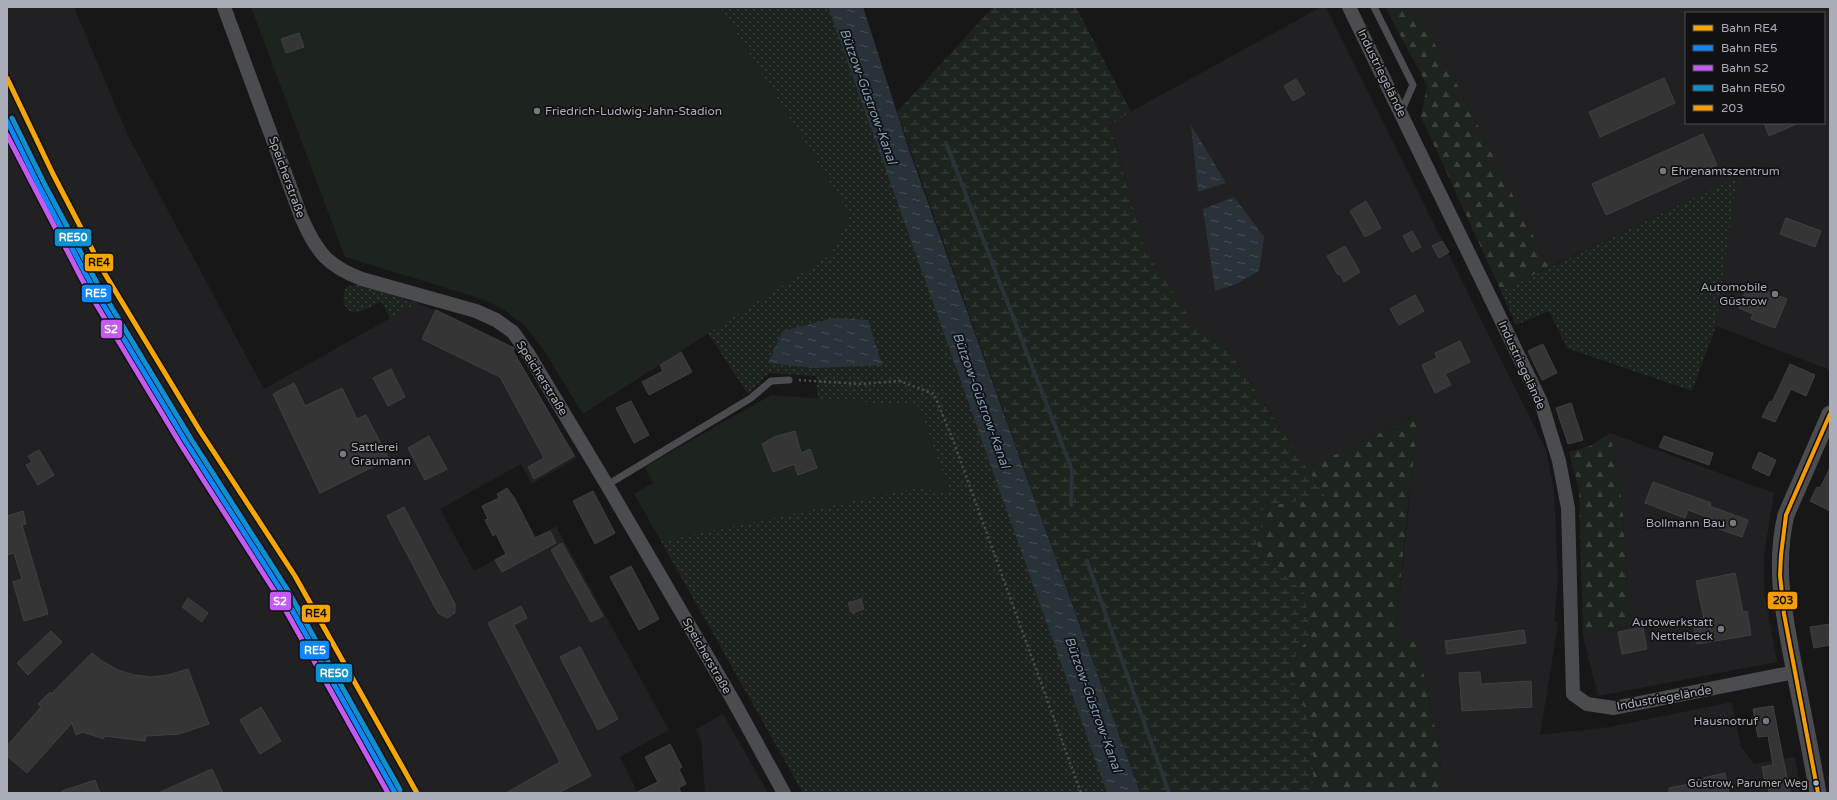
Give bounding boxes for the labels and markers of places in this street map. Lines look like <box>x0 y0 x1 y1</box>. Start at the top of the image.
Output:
place label: Friedrich-Ludwig-Jahn-Stadion <box>545 104 722 118</box>
marker: Friedrich-Ludwig-Jahn-Stadion <box>532 106 542 116</box>
place label: Ehrenamtszentrum <box>1671 164 1780 178</box>
marker: Ehrenamtszentrum <box>1658 166 1668 176</box>
place label: Automobile Güstrow <box>1700 280 1767 308</box>
marker: Automobile Güstrow <box>1770 289 1780 299</box>
place label: Sattlerei Graumann <box>351 440 411 468</box>
marker: Sattlerei Graumann <box>338 449 348 459</box>
place label: Bollmann Bau <box>1646 516 1725 530</box>
marker: Bollmann Bau <box>1728 518 1738 528</box>
place label: Autowerkstatt Nettelbeck <box>1632 615 1713 643</box>
marker: Autowerkstatt Nettelbeck <box>1716 624 1726 634</box>
place label: Hausnotruf <box>1694 714 1758 728</box>
marker: Hausnotruf <box>1761 716 1771 726</box>
place label: Güstrow, Parumer Weg <box>1687 777 1808 790</box>
marker: Güstrow, Parumer Weg <box>1811 778 1821 788</box>

